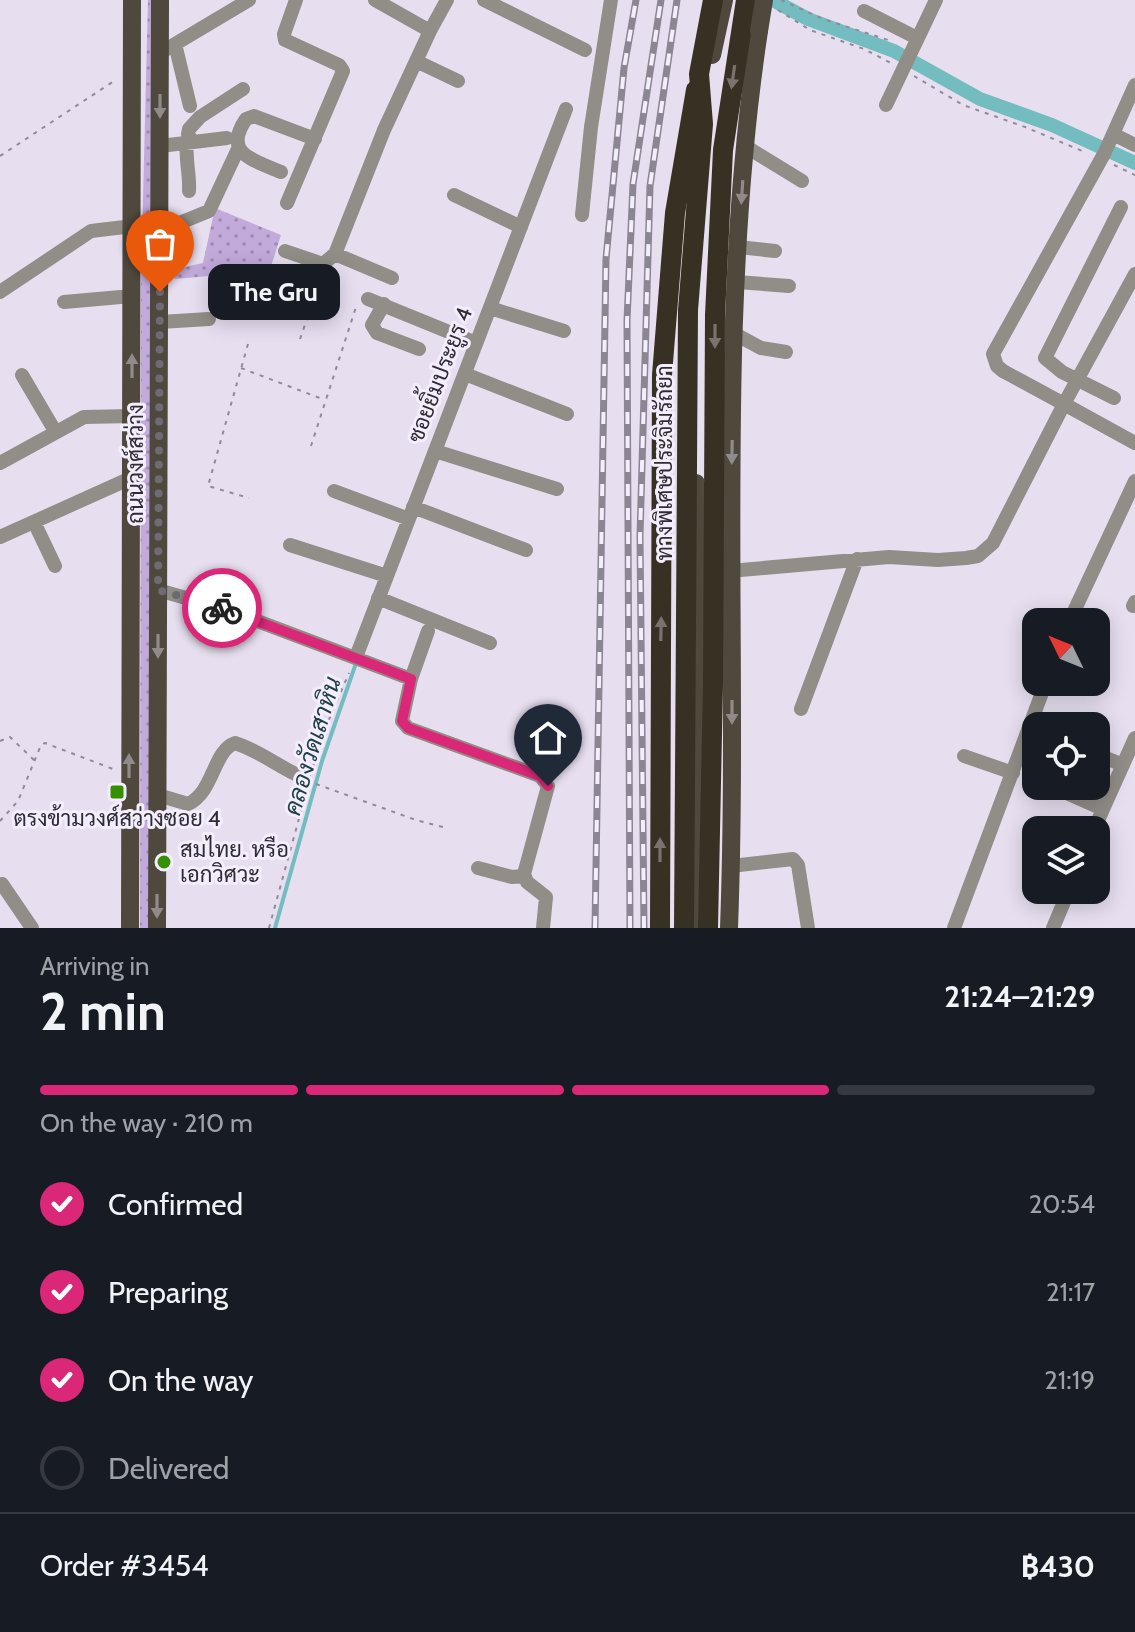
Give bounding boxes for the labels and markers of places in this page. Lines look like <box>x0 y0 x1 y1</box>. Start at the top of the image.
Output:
pin <box>126 210 194 292</box>
callout: The Gru <box>208 264 340 320</box>
pin <box>514 704 582 786</box>
marker: ตรงข้ามวงศ์สว่างซอย 4 <box>108 783 126 801</box>
place label: ตรงข้ามวงศ์สว่างซอย 4 <box>13 804 221 832</box>
place label: สมไทย. หรือ เอกวิศวะ <box>180 835 289 888</box>
marker: สมไทย. หรือ เอกวิศวะ <box>155 853 173 871</box>

